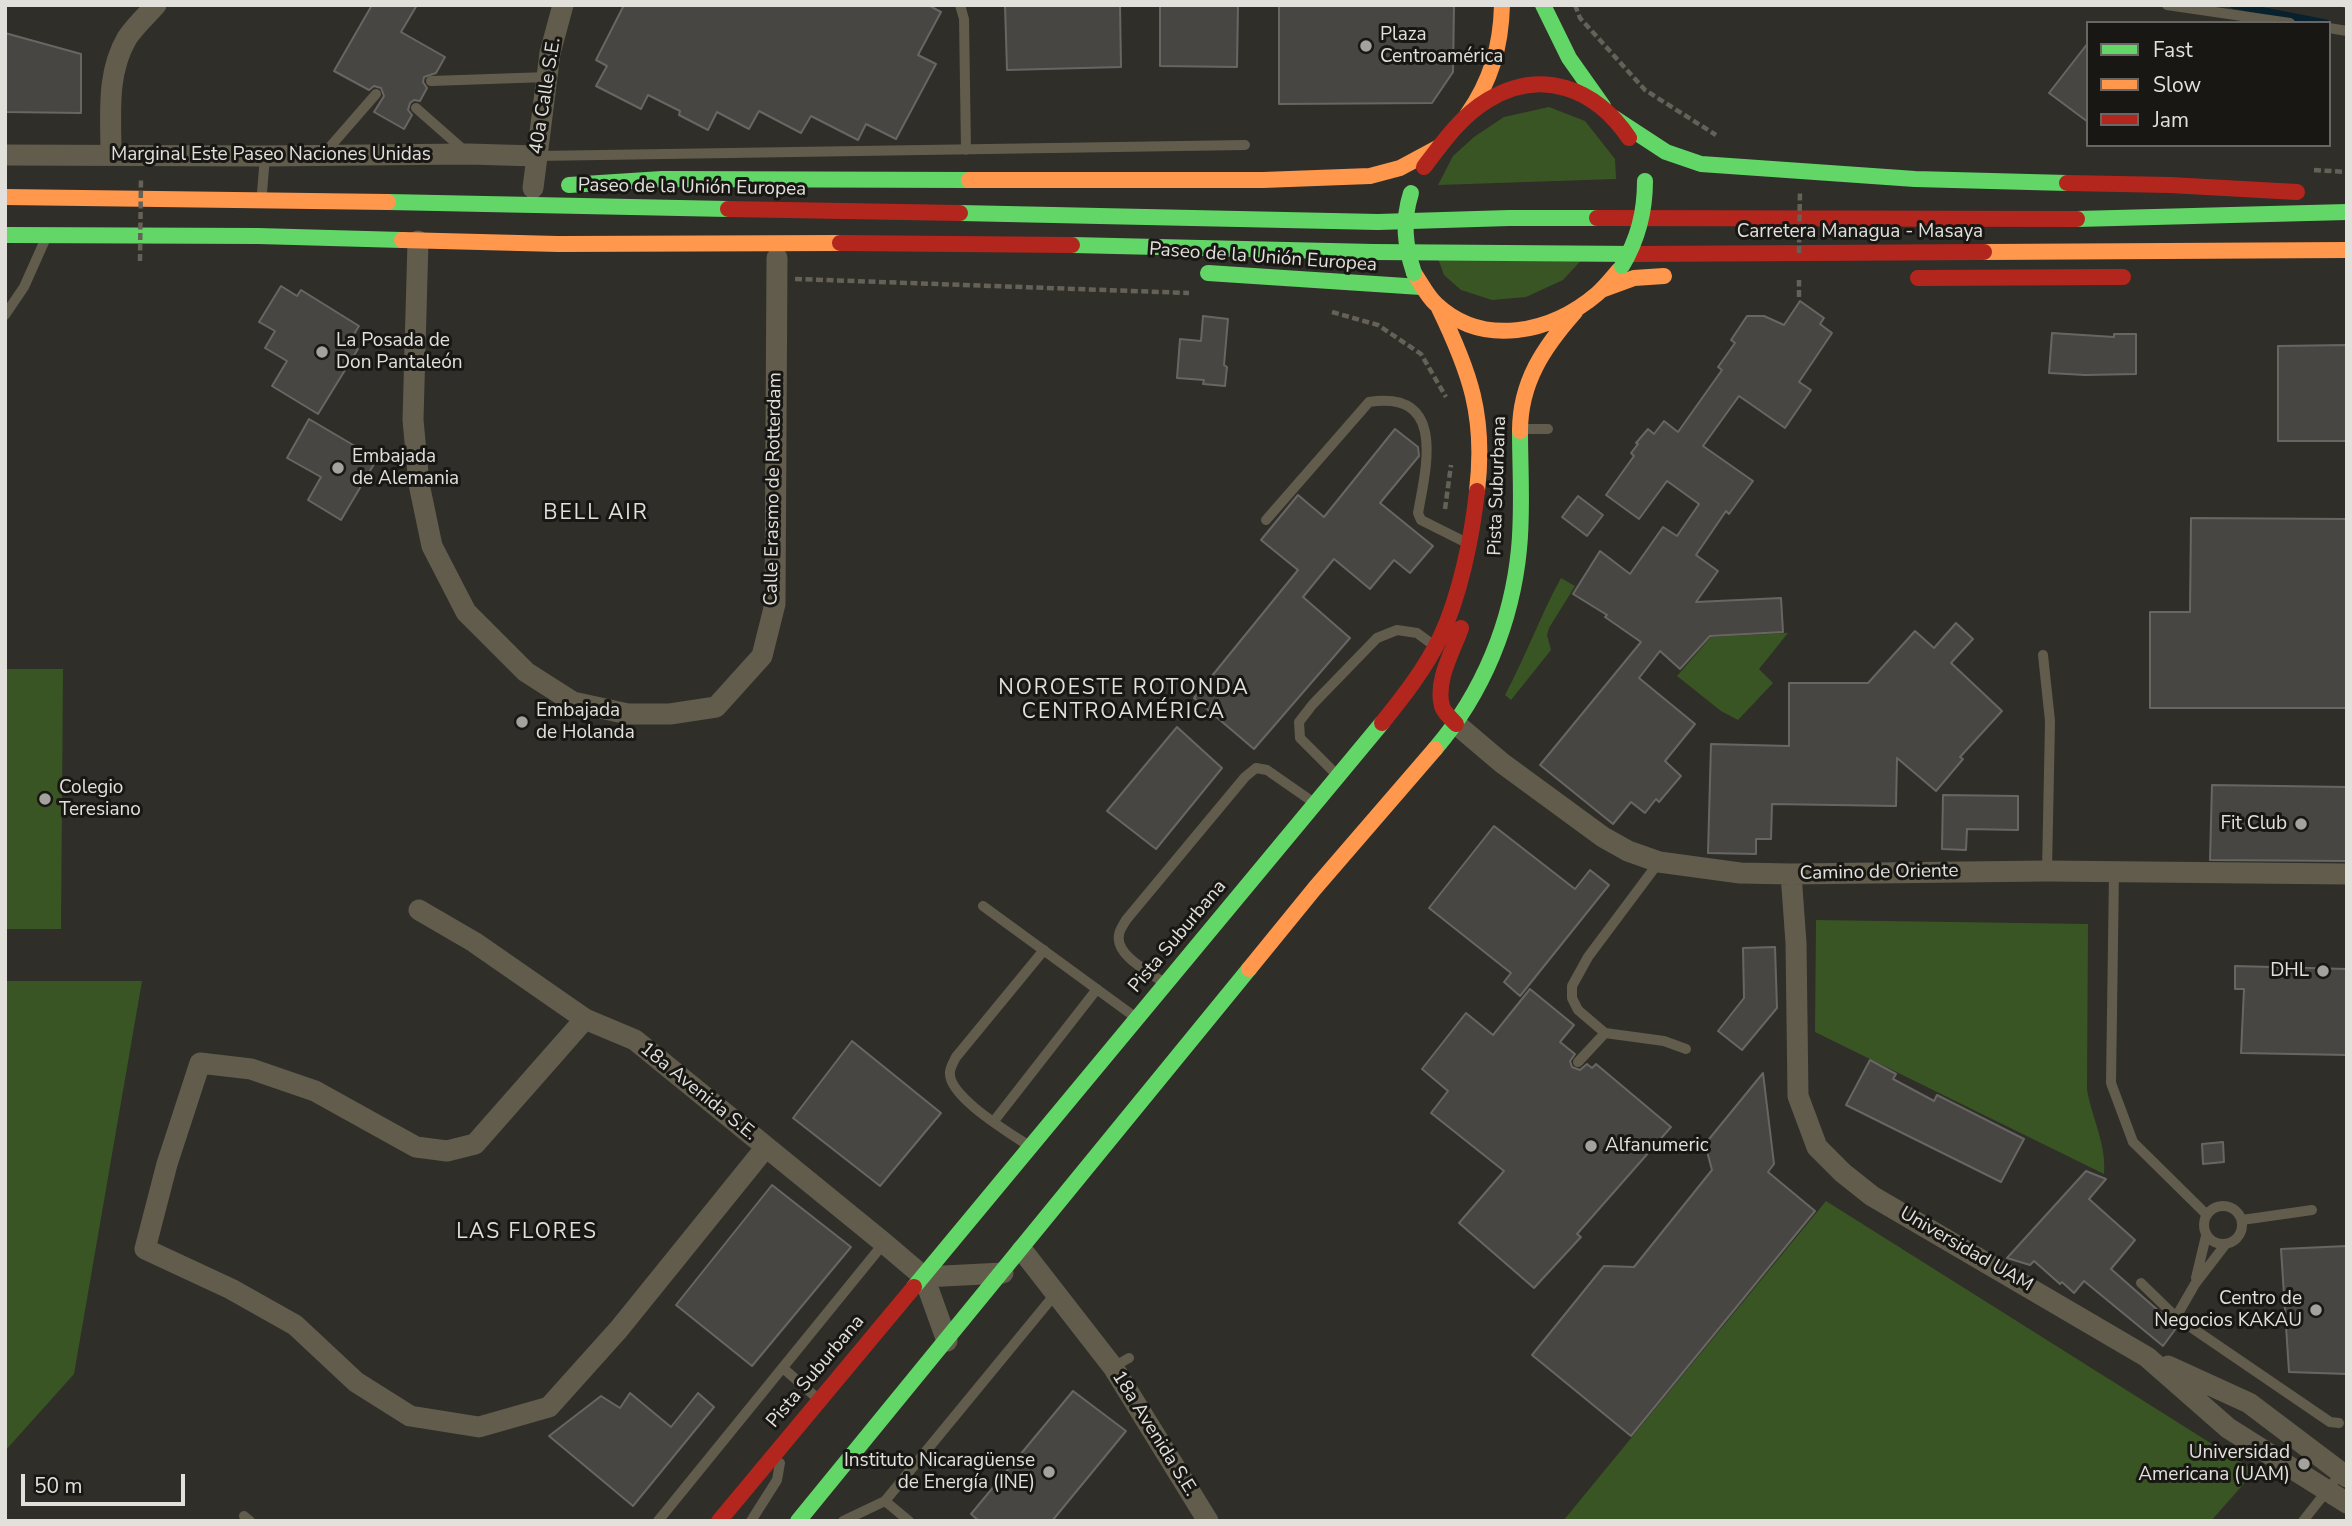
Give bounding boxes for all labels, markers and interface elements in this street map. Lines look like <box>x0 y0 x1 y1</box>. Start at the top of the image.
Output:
legend <box>2086 21 2331 147</box>
place label: Plaza Centroamérica <box>1380 24 1503 68</box>
street label: 40a Calle S.E. <box>526 36 566 156</box>
text: Fast <box>2153 36 2193 64</box>
marker: Plaza Centroamérica <box>1358 38 1374 54</box>
text: Slow <box>2153 71 2201 99</box>
text: Jam <box>2153 106 2189 134</box>
street label: Marginal Este Paseo Naciones Unidas <box>111 144 431 166</box>
street label: Paseo de la Unión Europea <box>578 175 806 201</box>
street label: Carretera Managua - Masaya <box>1737 221 1983 243</box>
street label: Paseo de la Unión Europea <box>1148 239 1378 277</box>
place label: La Posada de Don Pantaleón <box>336 330 462 374</box>
marker: La Posada de Don Pantaleón <box>314 344 330 360</box>
street label: Calle Erasmo de Rotterdam <box>761 372 787 606</box>
street label: Pista Suburbana <box>1484 416 1512 556</box>
place label: Embajada de Alemania <box>352 446 459 490</box>
marker: Embajada de Alemania <box>330 460 346 476</box>
district label: BELL AIR <box>544 501 648 527</box>
district label: NOROESTE ROTONDA CENTROAMÉRICA <box>1000 676 1248 726</box>
place label: Embajada de Holanda <box>536 700 635 744</box>
marker: Embajada de Holanda <box>514 714 530 730</box>
place label: Colegio Teresiano <box>59 777 141 821</box>
marker: Colegio Teresiano <box>37 791 53 807</box>
place label: Fit Club <box>2221 813 2287 835</box>
marker: Fit Club <box>2293 816 2309 832</box>
street label: Camino de Oriente <box>1799 860 1959 886</box>
street label: Pista Suburbana <box>1124 876 1232 998</box>
place label: DHL <box>2270 960 2309 982</box>
marker: DHL <box>2315 963 2331 979</box>
street label: 18a Avenida S.E. <box>635 1038 761 1146</box>
place label: Alfanumeric <box>1605 1135 1708 1157</box>
marker: Alfanumeric <box>1583 1138 1599 1154</box>
street label: Universidad UAM <box>1895 1203 2037 1297</box>
district label: LAS FLORES <box>457 1220 597 1246</box>
place label: Centro de Negocios KAKAU <box>2154 1288 2302 1332</box>
marker: Centro de Negocios KAKAU <box>2308 1302 2324 1318</box>
street label: Pista Suburbana <box>762 1311 870 1433</box>
street label: 18a Avenida S.E. <box>1106 1367 1202 1501</box>
place label: Universidad Americana (UAM) <box>2138 1442 2290 1486</box>
place label: Instituto Nicaragüense de Energía (INE) <box>844 1450 1035 1494</box>
marker: Universidad Americana (UAM) <box>2296 1456 2312 1472</box>
scale bar <box>24 1460 189 1504</box>
marker: Instituto Nicaragüense de Energía (INE) <box>1041 1464 1057 1480</box>
text: 50 m <box>34 1472 83 1500</box>

